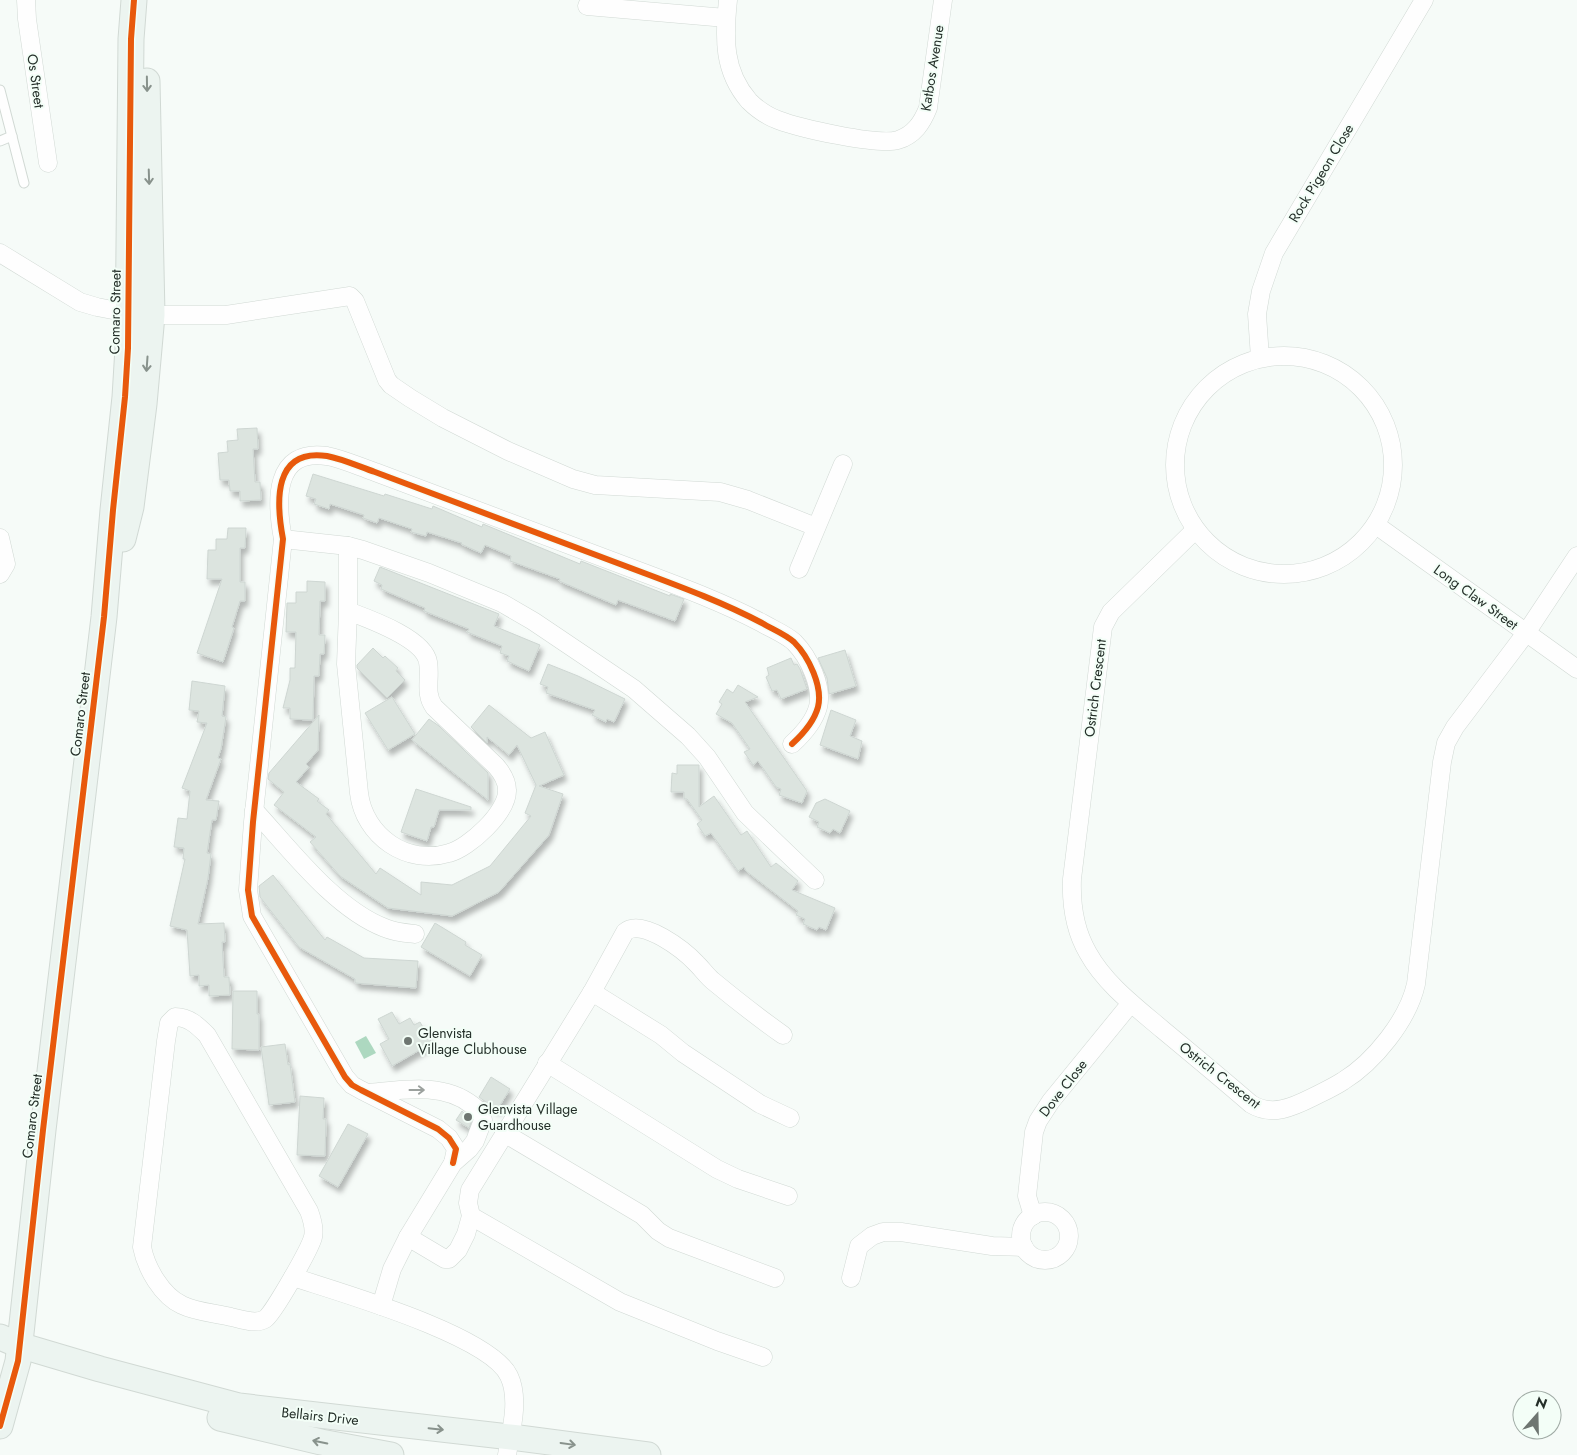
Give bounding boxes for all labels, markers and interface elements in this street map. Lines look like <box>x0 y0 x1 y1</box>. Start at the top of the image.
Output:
street label: Katbos Avenue <box>915 23 949 113</box>
street label: Os Street <box>22 53 50 110</box>
one-way arrow <box>142 75 152 91</box>
street label: Rock Pigeon Close <box>1284 120 1358 226</box>
one-way arrow <box>144 169 153 185</box>
street label: Comaro Street <box>104 269 126 355</box>
one-way arrow <box>143 355 152 371</box>
street label: Long Claw Street <box>1430 559 1523 635</box>
street label: Ostrich Crescent <box>1079 637 1111 738</box>
street label: Comaro Street <box>65 670 95 757</box>
place label: Glenvista Village Clubhouse <box>418 1023 527 1059</box>
marker: Glenvista Village Clubhouse <box>402 1035 414 1047</box>
street label: Ostrich Crescent <box>1175 1037 1265 1114</box>
street label: Dove Close <box>1034 1055 1092 1121</box>
street label: Comaro Street <box>17 1072 47 1159</box>
one-way arrow <box>408 1085 425 1095</box>
place label: Glenvista Village Guardhouse <box>478 1099 578 1135</box>
marker: Glenvista Village Guardhouse <box>462 1111 474 1123</box>
north arrow <box>1512 1390 1562 1440</box>
text: N <box>1533 1391 1550 1414</box>
street label: Bellairs Drive <box>280 1402 360 1430</box>
one-way arrow <box>428 1424 444 1434</box>
one-way arrow <box>313 1436 329 1446</box>
one-way arrow <box>559 1439 575 1449</box>

